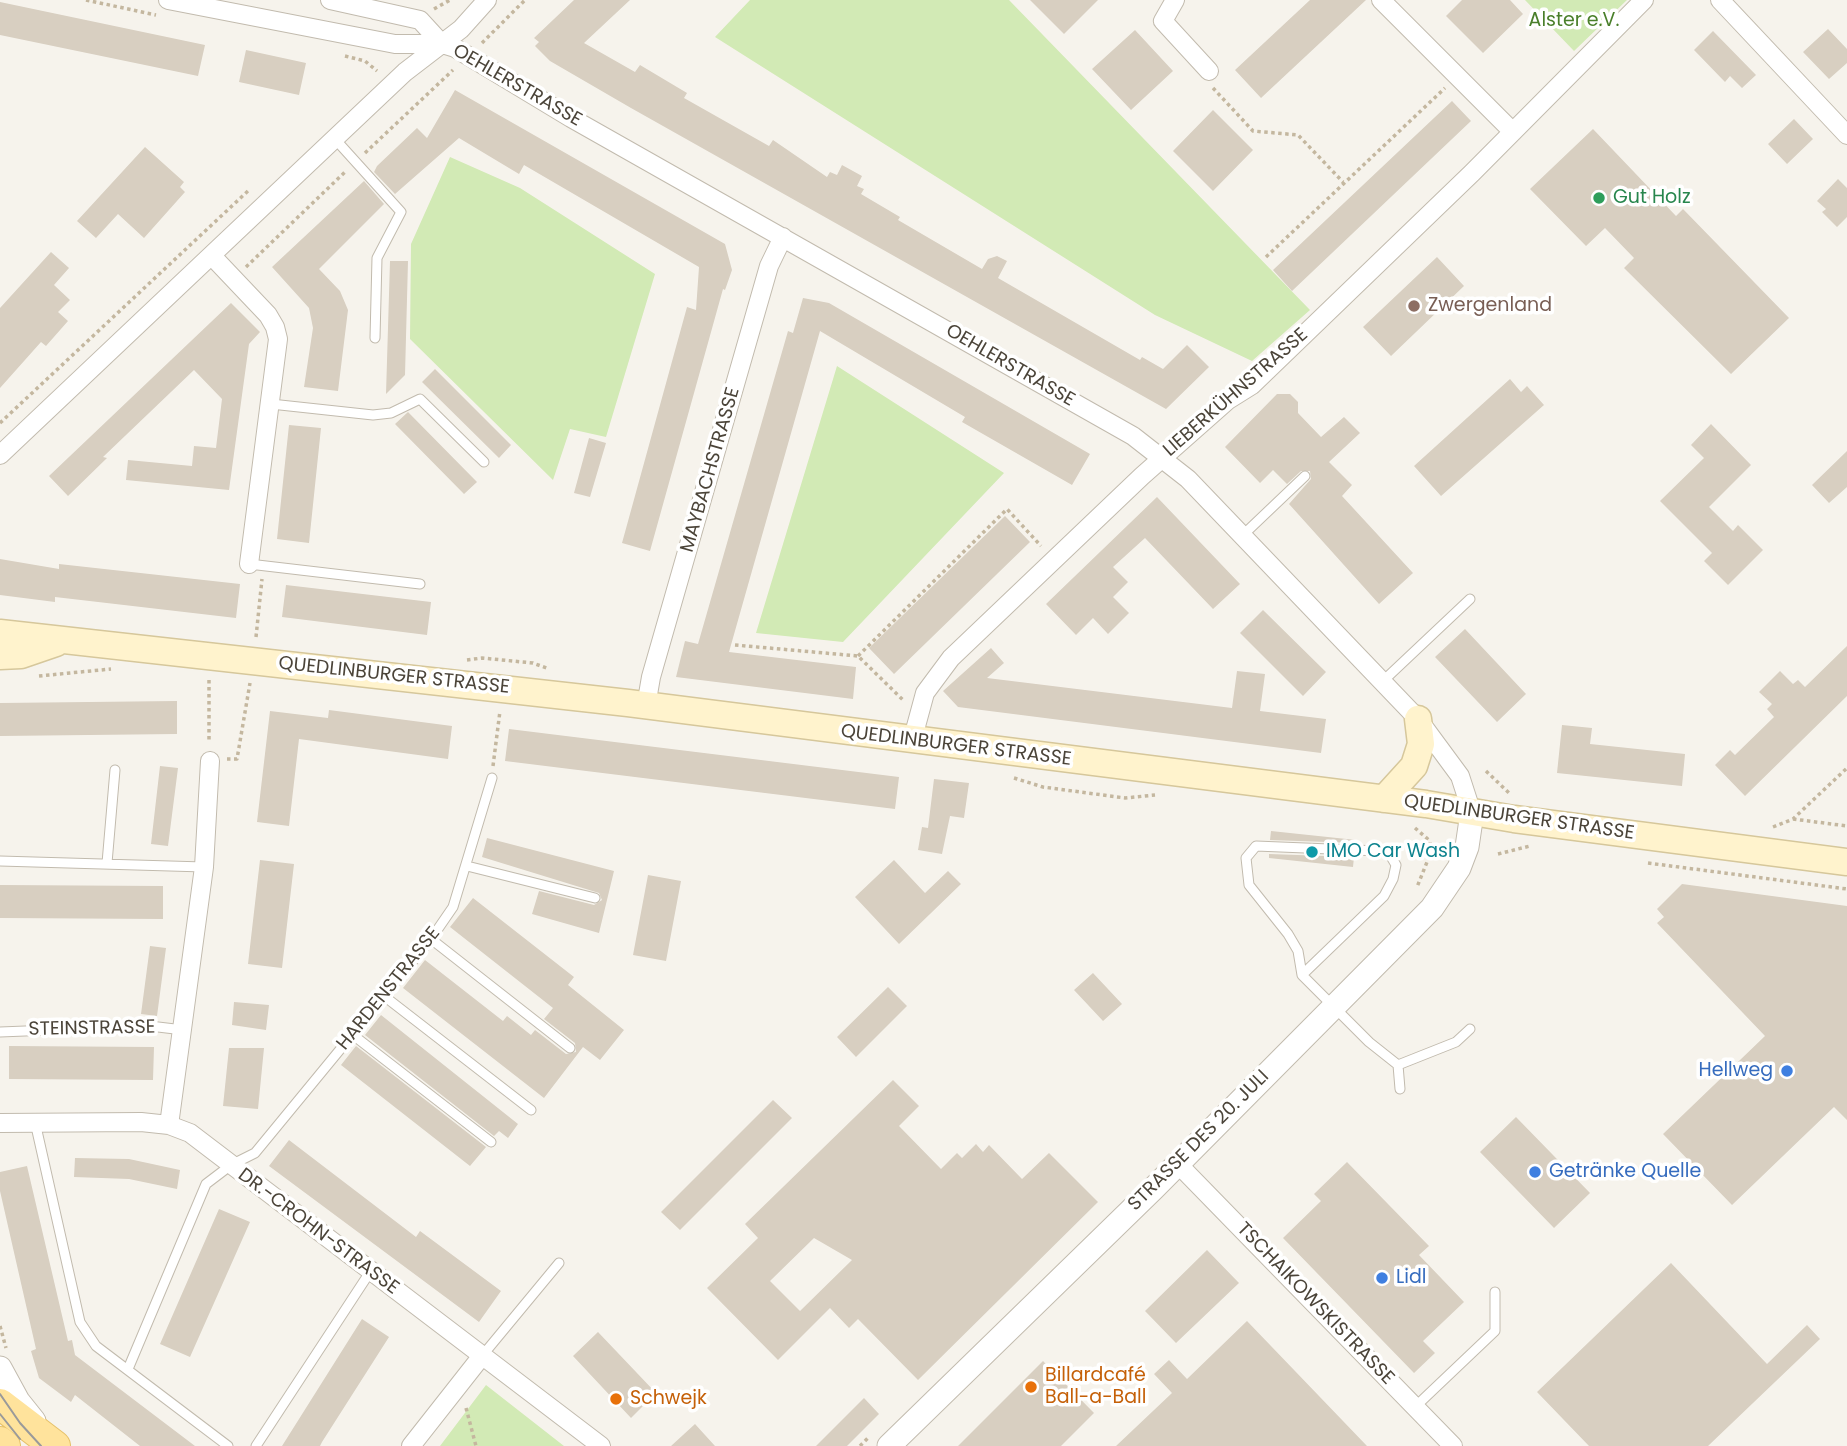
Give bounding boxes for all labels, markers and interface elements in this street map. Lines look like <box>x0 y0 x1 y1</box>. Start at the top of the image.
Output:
park label: Alster e.V. <box>1529 10 1619 32</box>
street label: OEHLERSTRASSE <box>448 40 586 132</box>
place label: Gut Holz <box>1613 187 1691 209</box>
marker: Gut Holz <box>1591 190 1607 206</box>
place label: Zwergenland <box>1428 295 1552 317</box>
marker: Zwergenland <box>1406 298 1422 314</box>
street label: OEHLERSTRASSE <box>941 320 1079 412</box>
street label: LIEBERKÜHNSTRASSE <box>1159 324 1313 462</box>
street label: MAYBACHSTRASSE <box>677 385 745 555</box>
street label: QUEDLINBURGER STRASSE <box>277 653 511 699</box>
street label: QUEDLINBURGER STRASSE <box>839 721 1073 771</box>
street label: QUEDLINBURGER STRASSE <box>1402 791 1636 845</box>
place label: IMO Car Wash <box>1326 841 1460 863</box>
marker: IMO Car Wash <box>1304 844 1320 860</box>
street label: HARDENSTRASSE <box>332 923 446 1055</box>
street label: STEINSTRASSE <box>28 1016 156 1042</box>
place label: Hellweg <box>1699 1060 1773 1082</box>
marker: Hellweg <box>1779 1063 1795 1079</box>
street label: STRASSE DES 20. JULI <box>1124 1066 1274 1216</box>
place label: Getränke Quelle <box>1549 1161 1701 1183</box>
street label: DR.-CROHN-STRASSE <box>233 1164 403 1300</box>
marker: Getränke Quelle <box>1527 1164 1543 1180</box>
street label: TSCHAIKOWSKISTRASSE <box>1232 1218 1398 1390</box>
place label: Lidl <box>1396 1267 1426 1289</box>
marker: Lidl <box>1374 1270 1390 1286</box>
place label: Billardcafé Ball-a-Ball <box>1045 1365 1146 1409</box>
marker: Billardcafé Ball-a-Ball <box>1023 1379 1039 1395</box>
place label: Schwejk <box>630 1388 707 1410</box>
marker: Schwejk <box>608 1391 624 1407</box>

